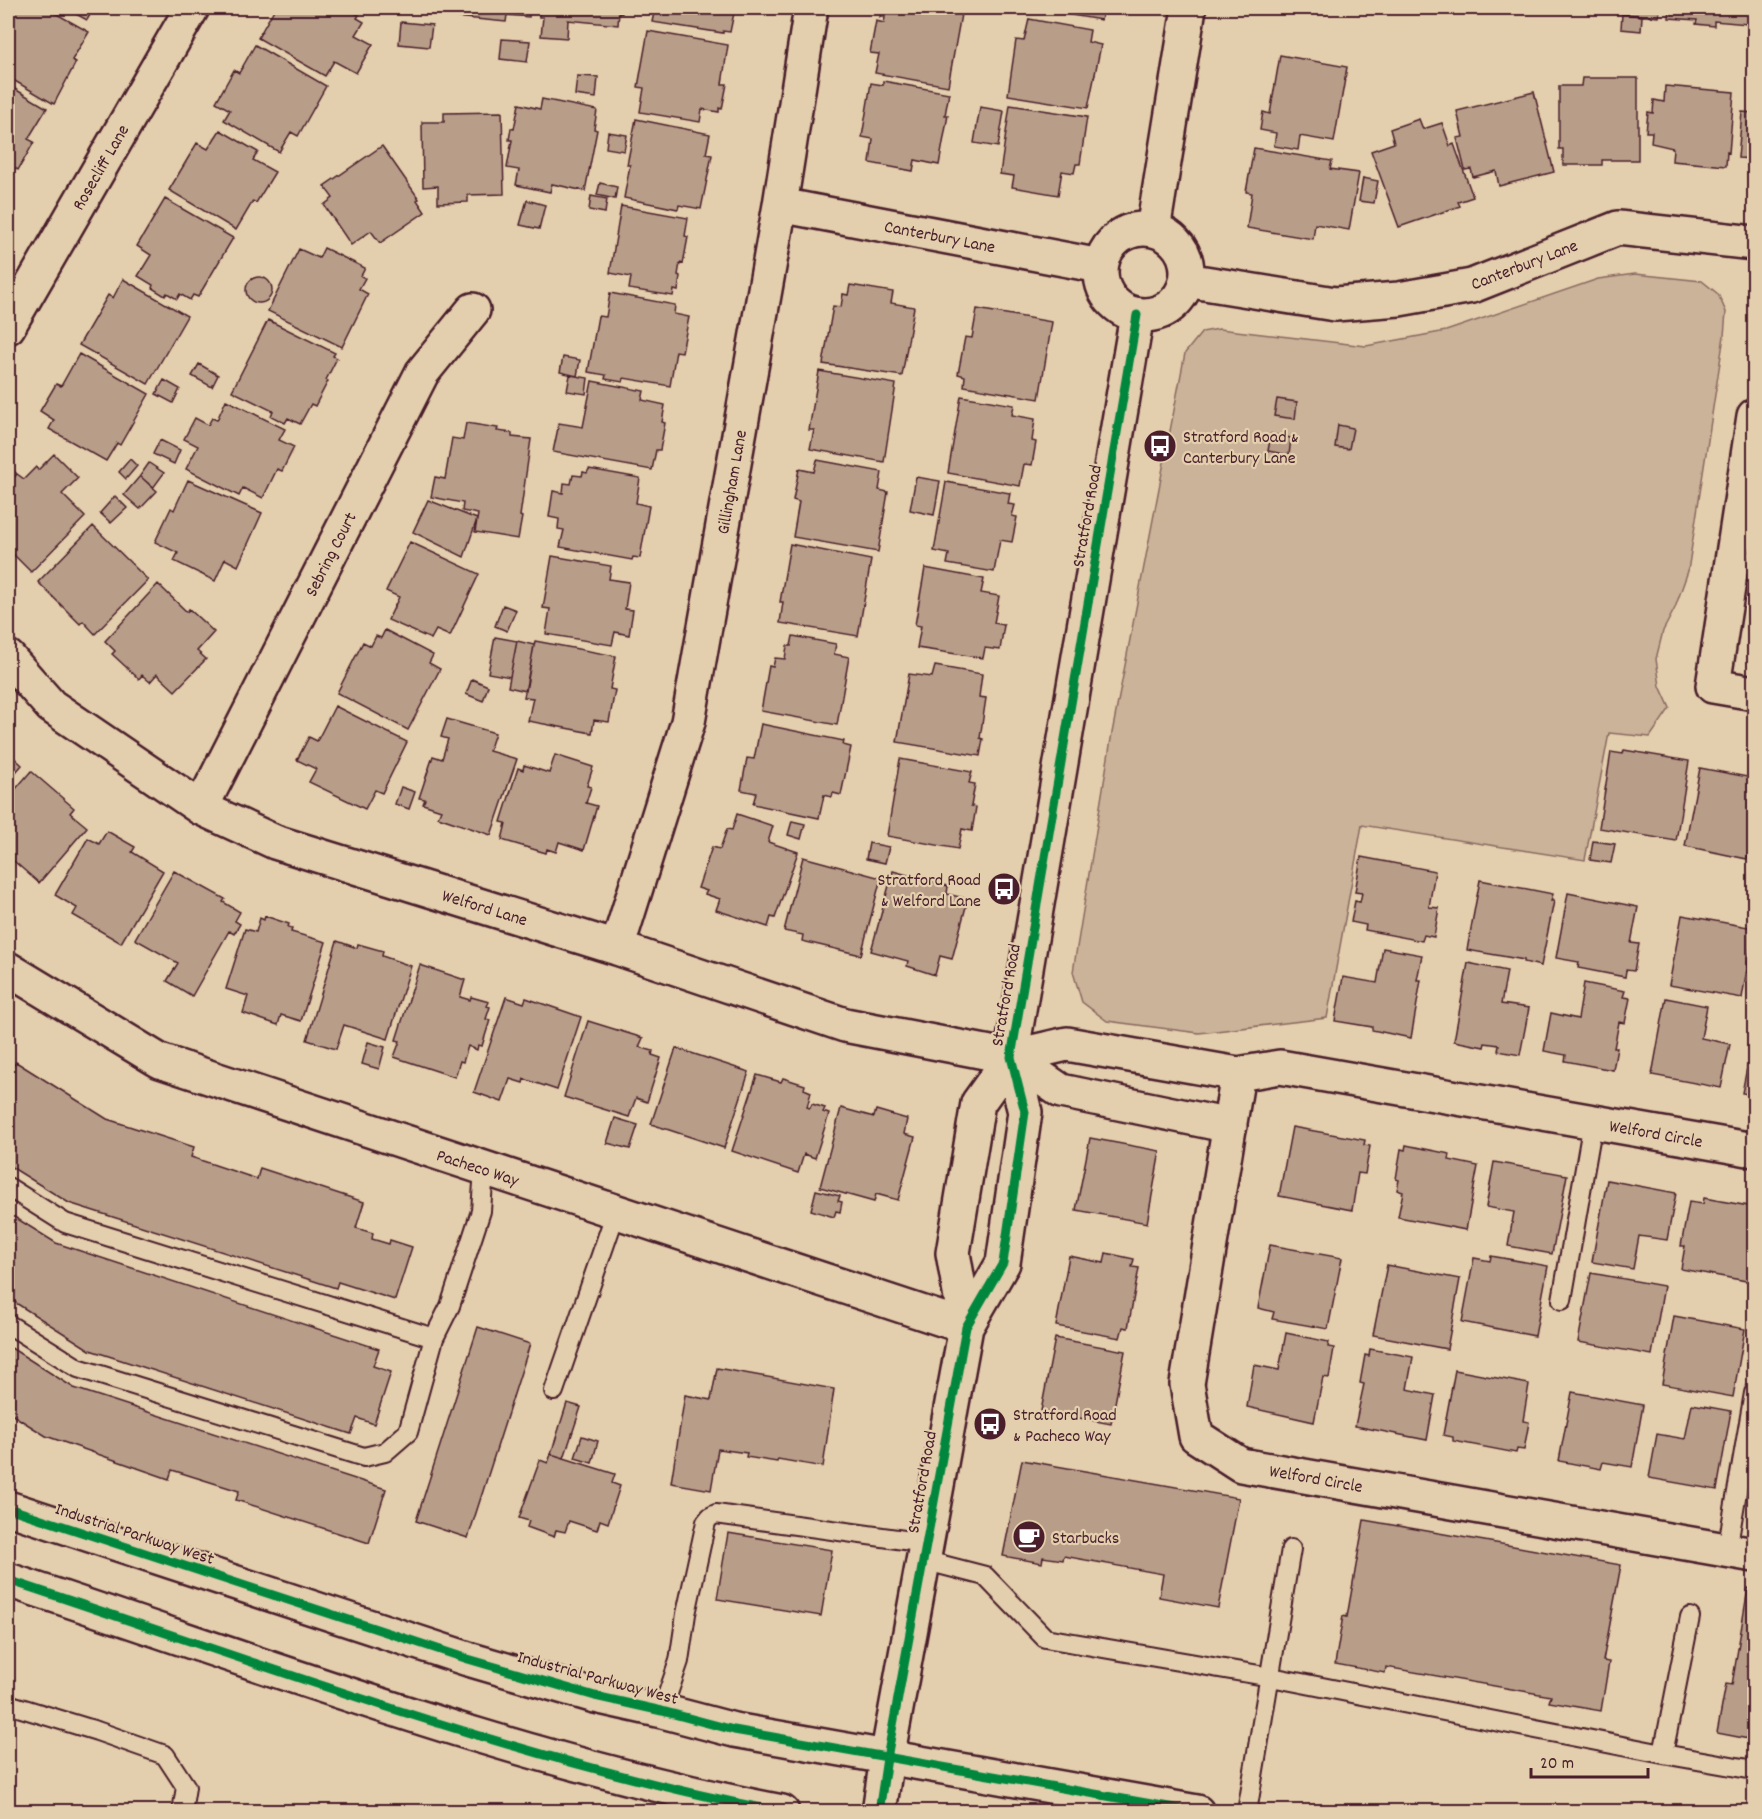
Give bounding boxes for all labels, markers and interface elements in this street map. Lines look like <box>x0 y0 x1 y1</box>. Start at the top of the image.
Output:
street label: Rosecliff Lane <box>67 121 137 216</box>
street label: Canterbury Lane <box>882 215 997 261</box>
street label: Canterbury Lane <box>1468 234 1582 298</box>
place label: Stratford Road & Canterbury Lane <box>1183 426 1299 472</box>
street label: Gillingham Lane <box>712 428 755 537</box>
bus stop icon: Stratford Road & Canterbury Lane <box>1142 428 1178 464</box>
street label: Stratford Road <box>1067 463 1110 570</box>
street label: Sebring Court <box>300 508 364 602</box>
place label: Stratford Road & Welford Lane <box>877 869 981 915</box>
bus stop icon: Stratford Road & Welford Lane <box>986 871 1022 907</box>
street label: Welford Lane <box>438 885 530 934</box>
street label: Stratford Road <box>986 942 1029 1049</box>
street label: Welford Circle <box>1607 1115 1704 1156</box>
street label: Pacheco Way <box>433 1144 522 1195</box>
place label: Stratford Road & Pacheco Way <box>1013 1404 1117 1450</box>
bus stop icon: Stratford Road & Pacheco Way <box>972 1406 1008 1442</box>
street label: Stratford Road <box>902 1429 945 1536</box>
street label: Welford Circle <box>1267 1460 1364 1501</box>
street label: Industrial Parkway West <box>52 1498 217 1573</box>
cafe icon: Starbucks <box>1011 1519 1047 1555</box>
place label: Starbucks <box>1052 1527 1119 1552</box>
street label: Industrial Parkway West <box>514 1646 681 1713</box>
scale bar <box>1531 1741 1648 1779</box>
text: 20 m <box>1540 1752 1574 1777</box>

